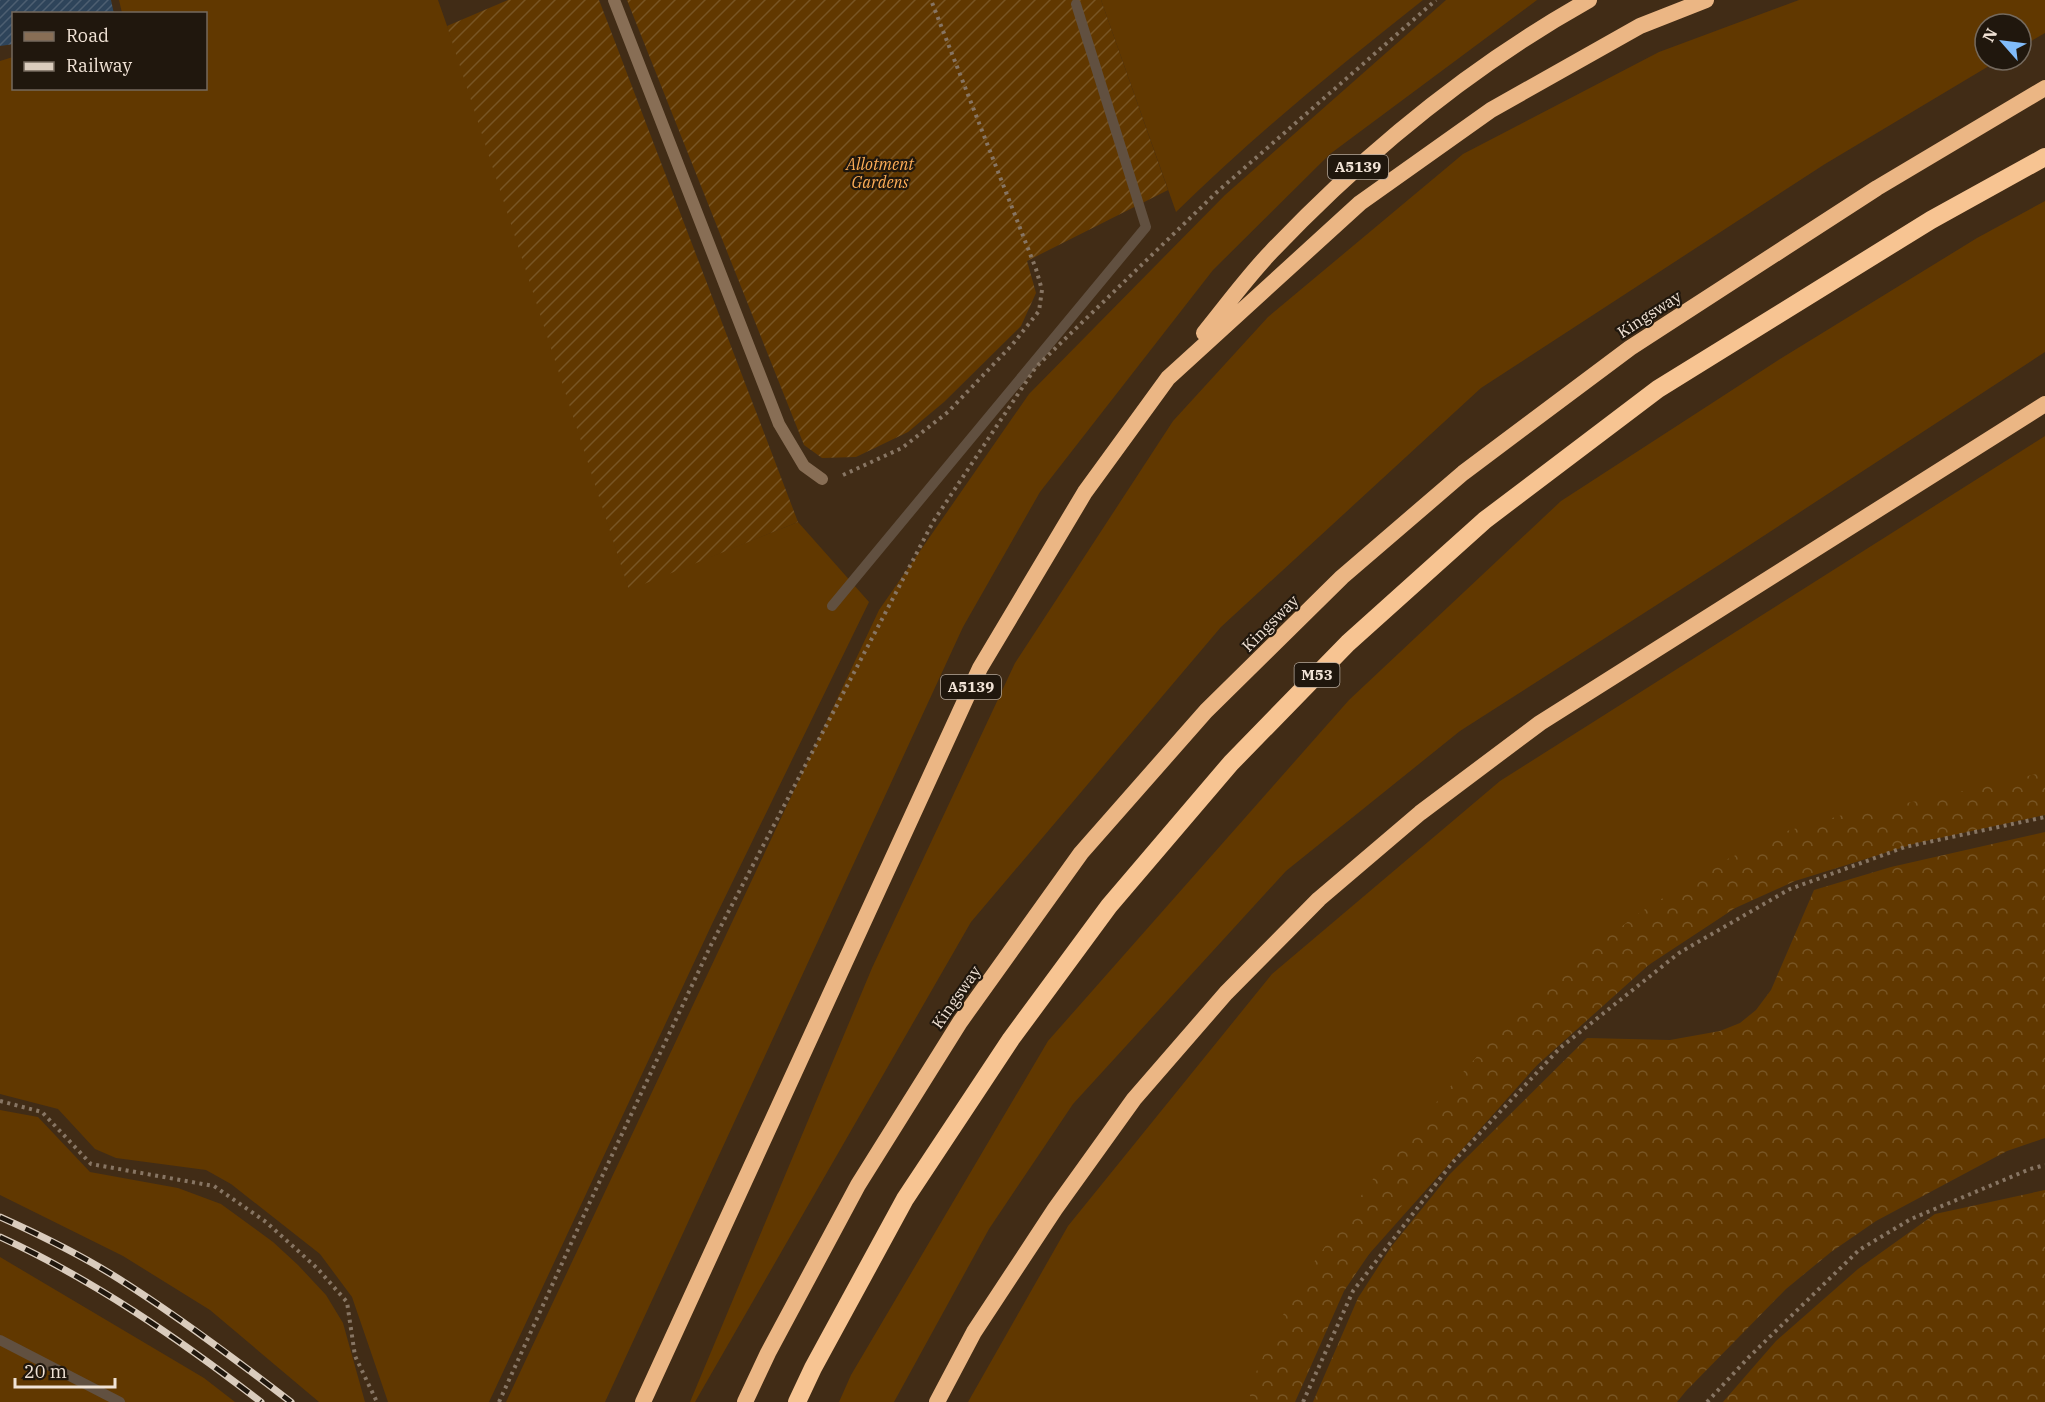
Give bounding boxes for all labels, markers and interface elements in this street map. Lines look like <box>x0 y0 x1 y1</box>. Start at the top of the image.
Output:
legend <box>12 12 207 90</box>
north arrow <box>1973 12 2033 72</box>
text: Road <box>66 24 109 47</box>
text: N <box>1978 25 2002 45</box>
text: Railway <box>66 54 132 77</box>
park label: Allotment Gardens <box>845 154 915 192</box>
road number: A5139 <box>1328 155 1388 179</box>
street label: Kingsway <box>1613 286 1685 342</box>
street label: Kingsway <box>1237 590 1303 656</box>
road number: M53 <box>1294 663 1340 687</box>
road number: A5139 <box>941 675 1001 699</box>
street label: Kingsway <box>927 961 985 1032</box>
scale bar <box>15 1351 116 1389</box>
text: 20 m <box>24 1360 67 1383</box>

